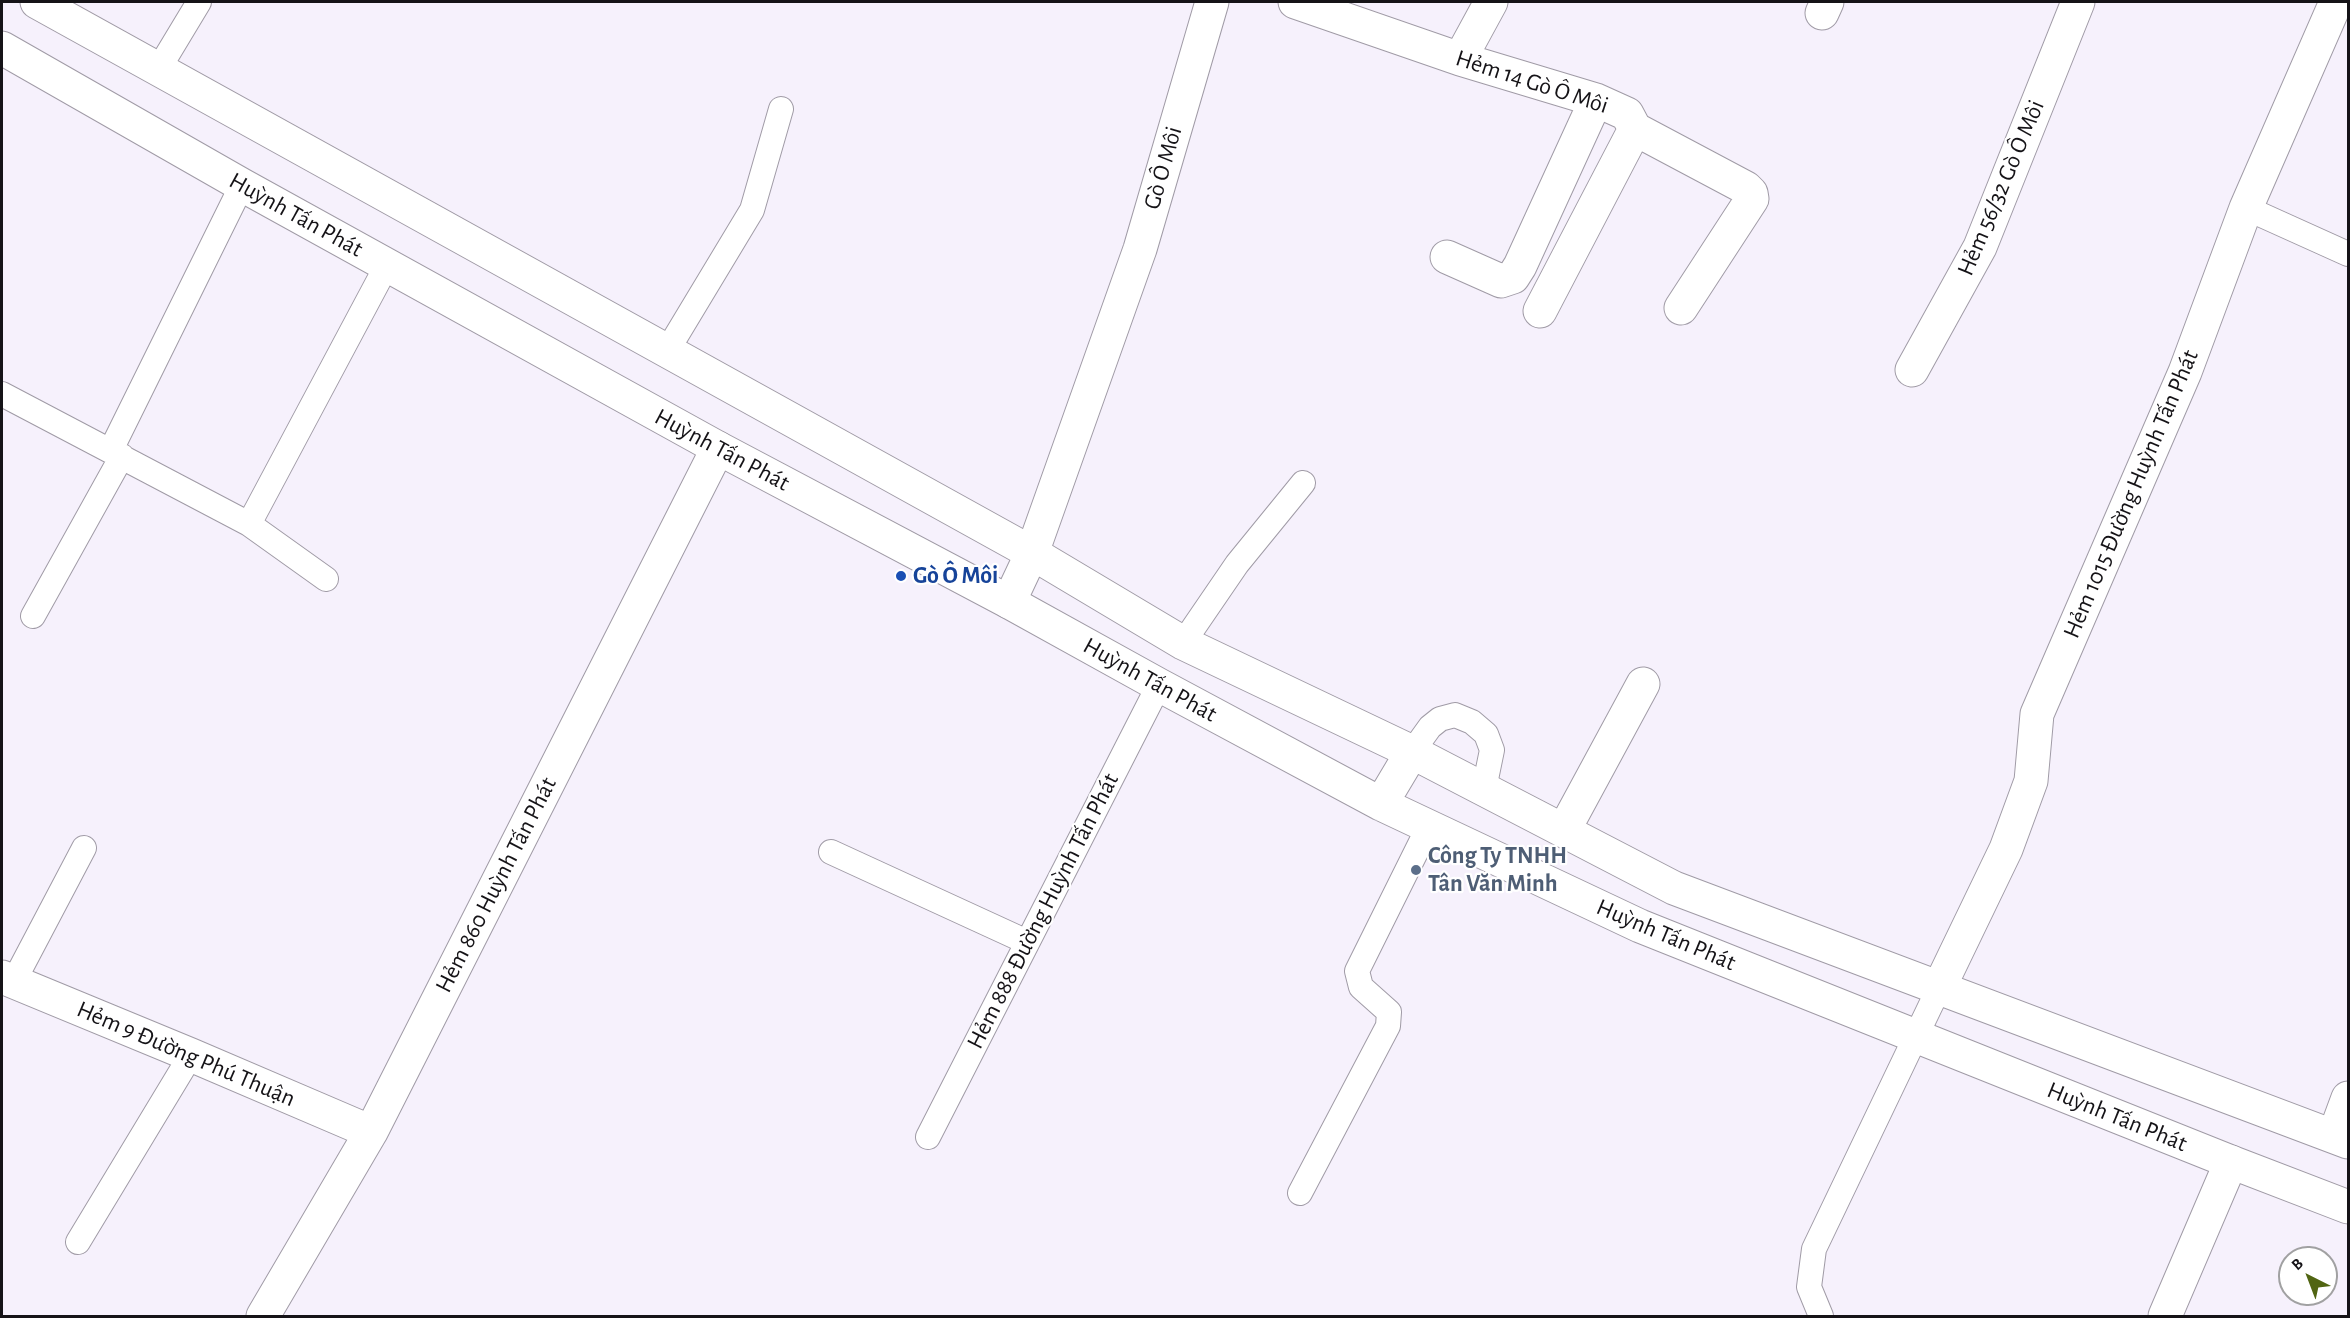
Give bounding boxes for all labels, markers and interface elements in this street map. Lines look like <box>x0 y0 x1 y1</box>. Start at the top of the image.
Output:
street label: Hẻm 14 Gò Ô Môi <box>1452 44 1612 120</box>
street label: Hẻm 56/32 Gò Ô Môi <box>1951 96 2051 280</box>
street label: Gò Ô Môi <box>1137 123 1189 213</box>
street label: Huỳnh Tấn Phát <box>224 166 368 264</box>
street label: Hẻm 1015 Đường Huỳnh Tấn Phát <box>2057 345 2205 643</box>
street label: Huỳnh Tấn Phát <box>650 402 794 498</box>
place label: Gò Ô Môi <box>913 562 998 590</box>
marker: Gò Ô Môi <box>894 569 908 583</box>
street label: Huỳnh Tấn Phát <box>1078 631 1222 729</box>
street label: Hẻm 888 Đường Huỳnh Tấn Phát <box>961 768 1125 1054</box>
street label: Hẻm 860 Huỳnh Tấn Phát <box>429 772 563 998</box>
place label: Công Ty TNHH Tân Văn Minh <box>1428 842 1567 898</box>
marker: Công Ty TNHH Tân Văn Minh <box>1409 863 1423 877</box>
street label: Huỳnh Tấn Phát <box>1592 893 1740 977</box>
street label: Hẻm 9 Đường Phú Thuận <box>72 995 300 1113</box>
street label: Huỳnh Tấn Phát <box>2043 1076 2191 1158</box>
north arrow <box>2278 1246 2338 1306</box>
text: B <box>2288 1255 2306 1273</box>

